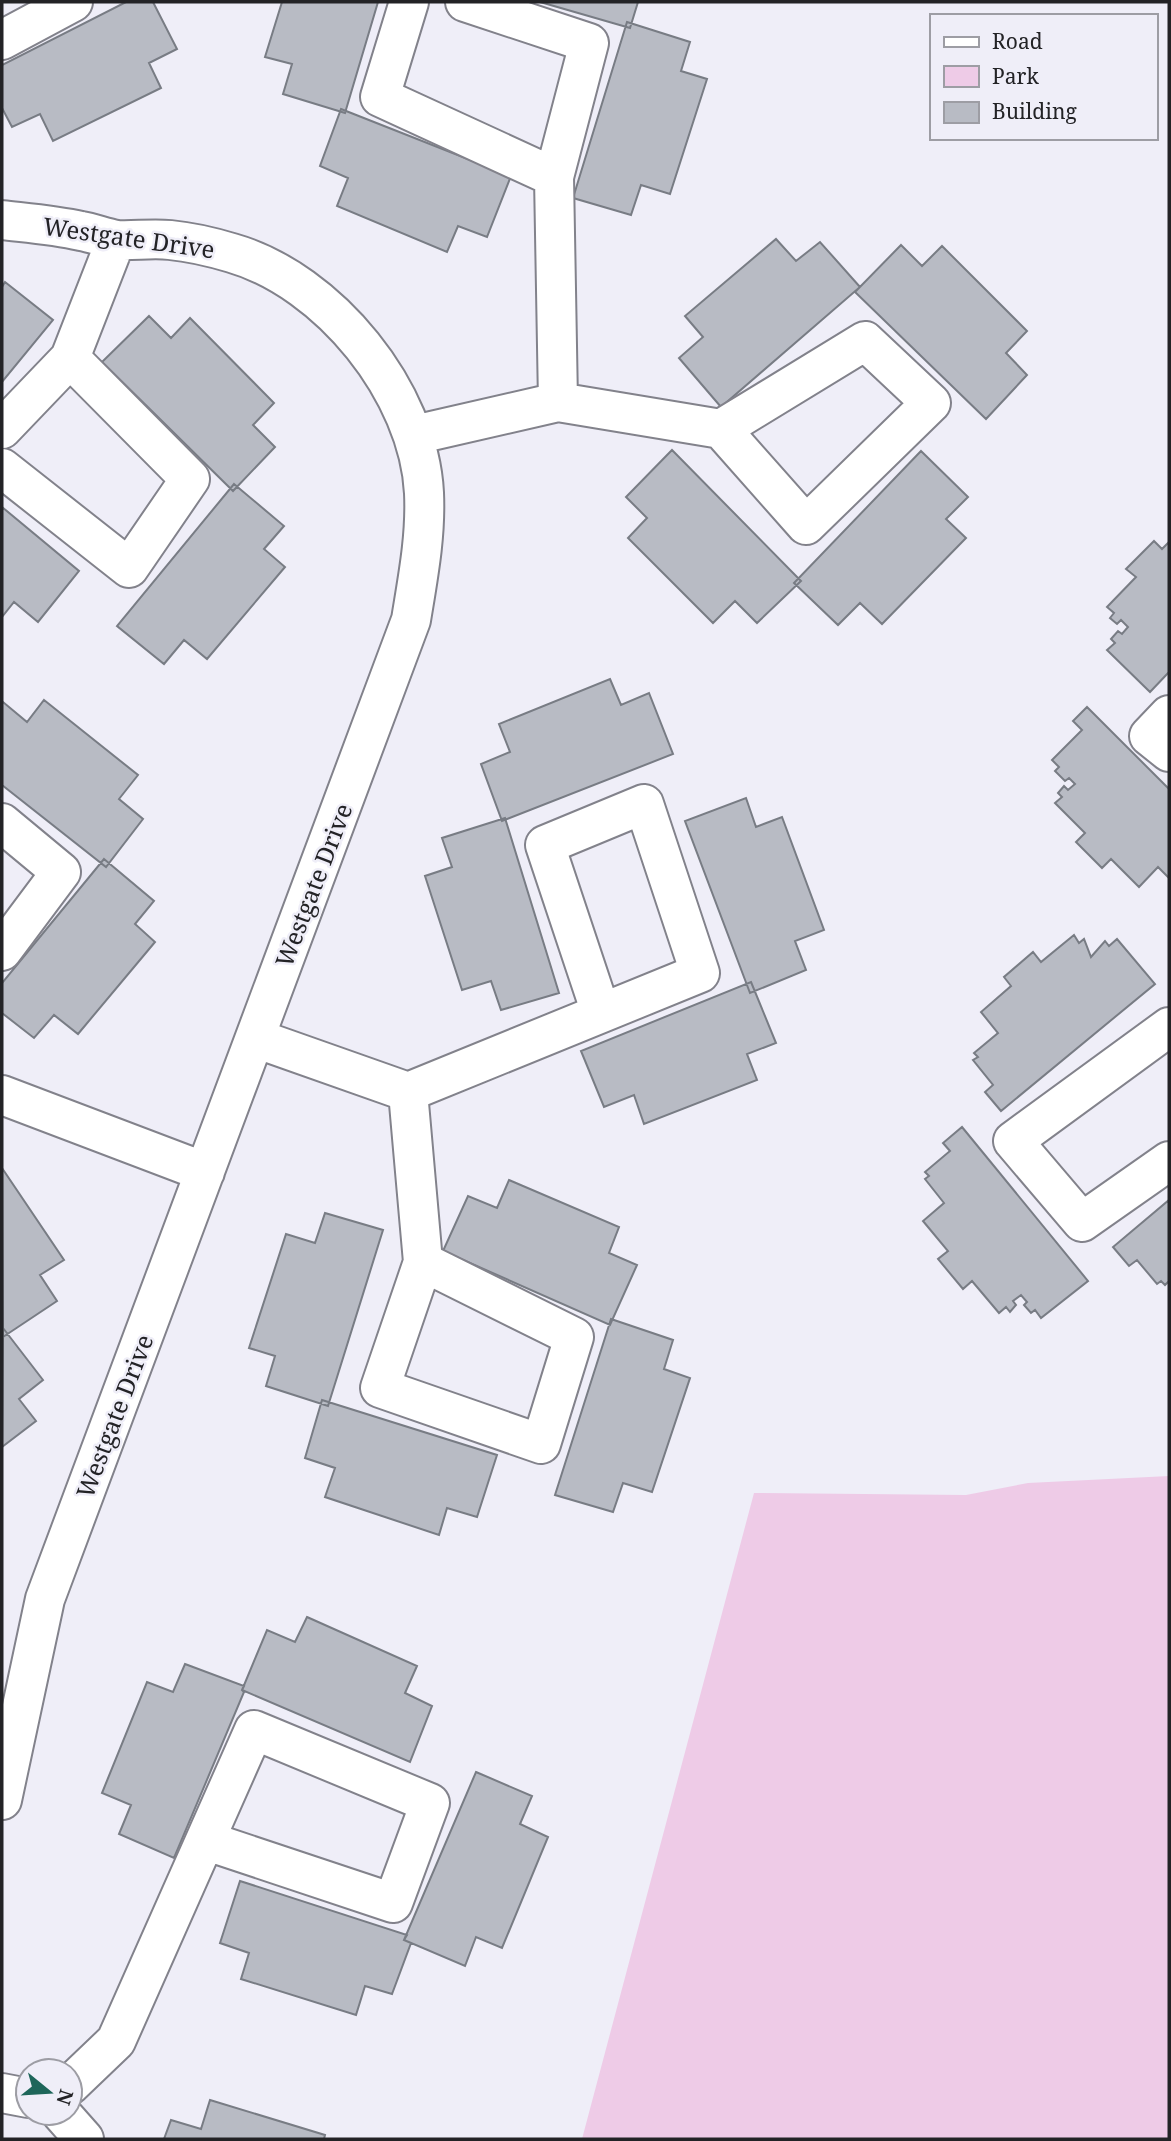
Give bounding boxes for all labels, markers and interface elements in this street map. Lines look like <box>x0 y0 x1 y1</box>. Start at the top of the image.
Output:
legend <box>930 14 1157 140</box>
text: Road <box>992 27 1043 55</box>
text: Park <box>992 62 1039 90</box>
text: Building <box>992 97 1077 125</box>
street label: Westgate Drive <box>41 209 217 265</box>
street label: Westgate Drive <box>267 798 359 972</box>
street label: Westgate Drive <box>68 1329 160 1503</box>
north arrow <box>14 2057 84 2127</box>
text: N <box>50 2086 80 2108</box>

